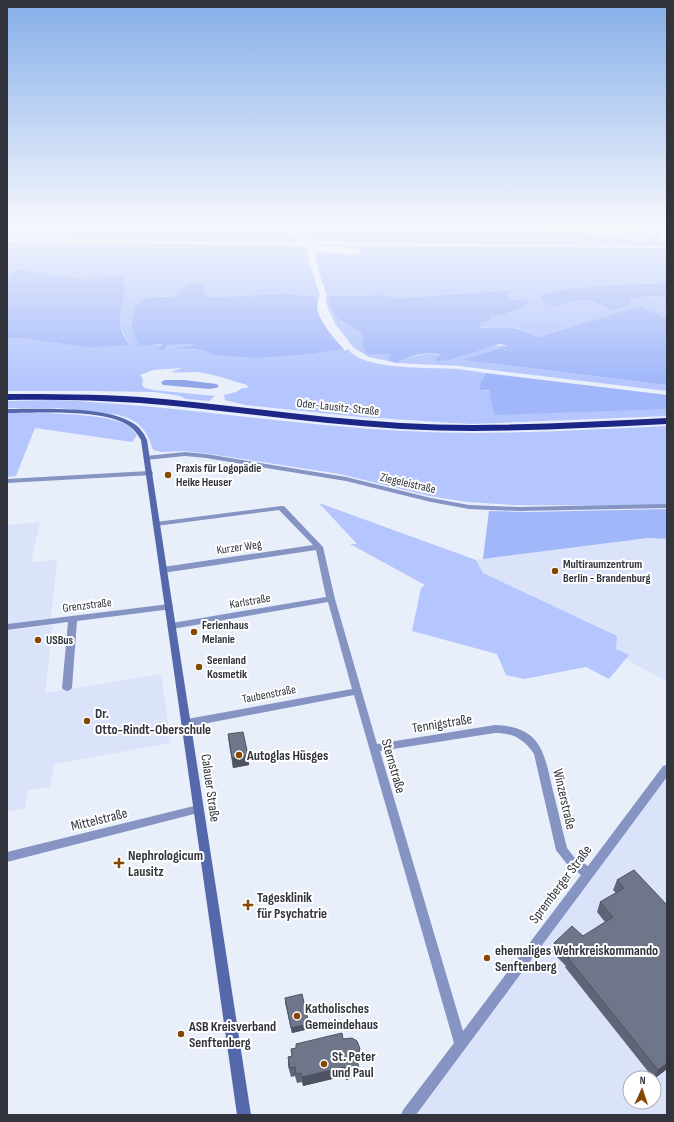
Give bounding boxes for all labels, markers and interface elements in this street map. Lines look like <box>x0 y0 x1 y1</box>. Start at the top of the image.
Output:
street label: Oder-Lausitz-Straße <box>296 396 380 419</box>
place label: Praxis für Logopädie Heike Heuser <box>176 461 261 490</box>
marker: Praxis für Logopädie Heike Heuser <box>163 470 173 480</box>
street label: Ziegeleistraße <box>379 470 437 497</box>
street label: Kurzer Weg <box>216 537 263 558</box>
place label: Multiraumzentrum Berlin - Brandenburg <box>563 557 650 586</box>
marker: Multiraumzentrum Berlin - Brandenburg <box>550 566 560 576</box>
street label: Karlstraße <box>228 590 272 612</box>
street label: Grenzstraße <box>62 595 113 616</box>
place label: Ferienhaus Melanie <box>202 618 249 647</box>
marker: Ferienhaus Melanie <box>189 627 199 637</box>
place label: USBus <box>46 633 74 648</box>
marker: USBus <box>33 635 43 645</box>
place label: Seenland Kosmetik <box>207 653 247 682</box>
marker: Seenland Kosmetik <box>194 662 204 672</box>
street label: Taubenstraße <box>241 682 297 707</box>
place label: Dr. Otto-Rindt-Oberschule <box>95 705 211 738</box>
street label: Tennigstraße <box>411 710 473 737</box>
marker: Dr. Otto-Rindt-Oberschule <box>82 716 92 726</box>
street label: Sternstraße <box>378 737 409 795</box>
place label: Autoglas Hüsges <box>246 747 328 764</box>
marker: Autoglas Hüsges <box>234 750 244 760</box>
street label: Calauer Straße <box>197 753 224 823</box>
street label: Winzerstraße <box>549 767 580 831</box>
street label: Mittelstraße <box>69 804 129 835</box>
street label: Spremberger Straße <box>525 842 595 927</box>
place label: Nephrologicum Lausitz <box>128 847 203 880</box>
marker: Nephrologicum Lausitz <box>113 857 125 869</box>
place label: Tagesklinik für Psychatrie <box>257 889 327 922</box>
marker: Tagesklinik für Psychatrie <box>242 899 254 911</box>
place label: ehemaliges Wehrkreiskommando Senftenberg <box>495 942 658 975</box>
marker: ehemaliges Wehrkreiskommando Senftenberg <box>482 953 492 963</box>
place label: Katholisches Gemeindehaus <box>305 1000 378 1033</box>
marker: Katholisches Gemeindehaus <box>292 1011 302 1021</box>
place label: ASB Kreisverband Senftenberg <box>188 1018 276 1051</box>
marker: ASB Kreisverband Senftenberg <box>176 1029 186 1039</box>
place label: St. Peter und Paul <box>332 1048 376 1081</box>
marker: St. Peter und Paul <box>319 1059 329 1069</box>
north arrow <box>622 1070 662 1110</box>
text: N <box>639 1074 646 1087</box>

